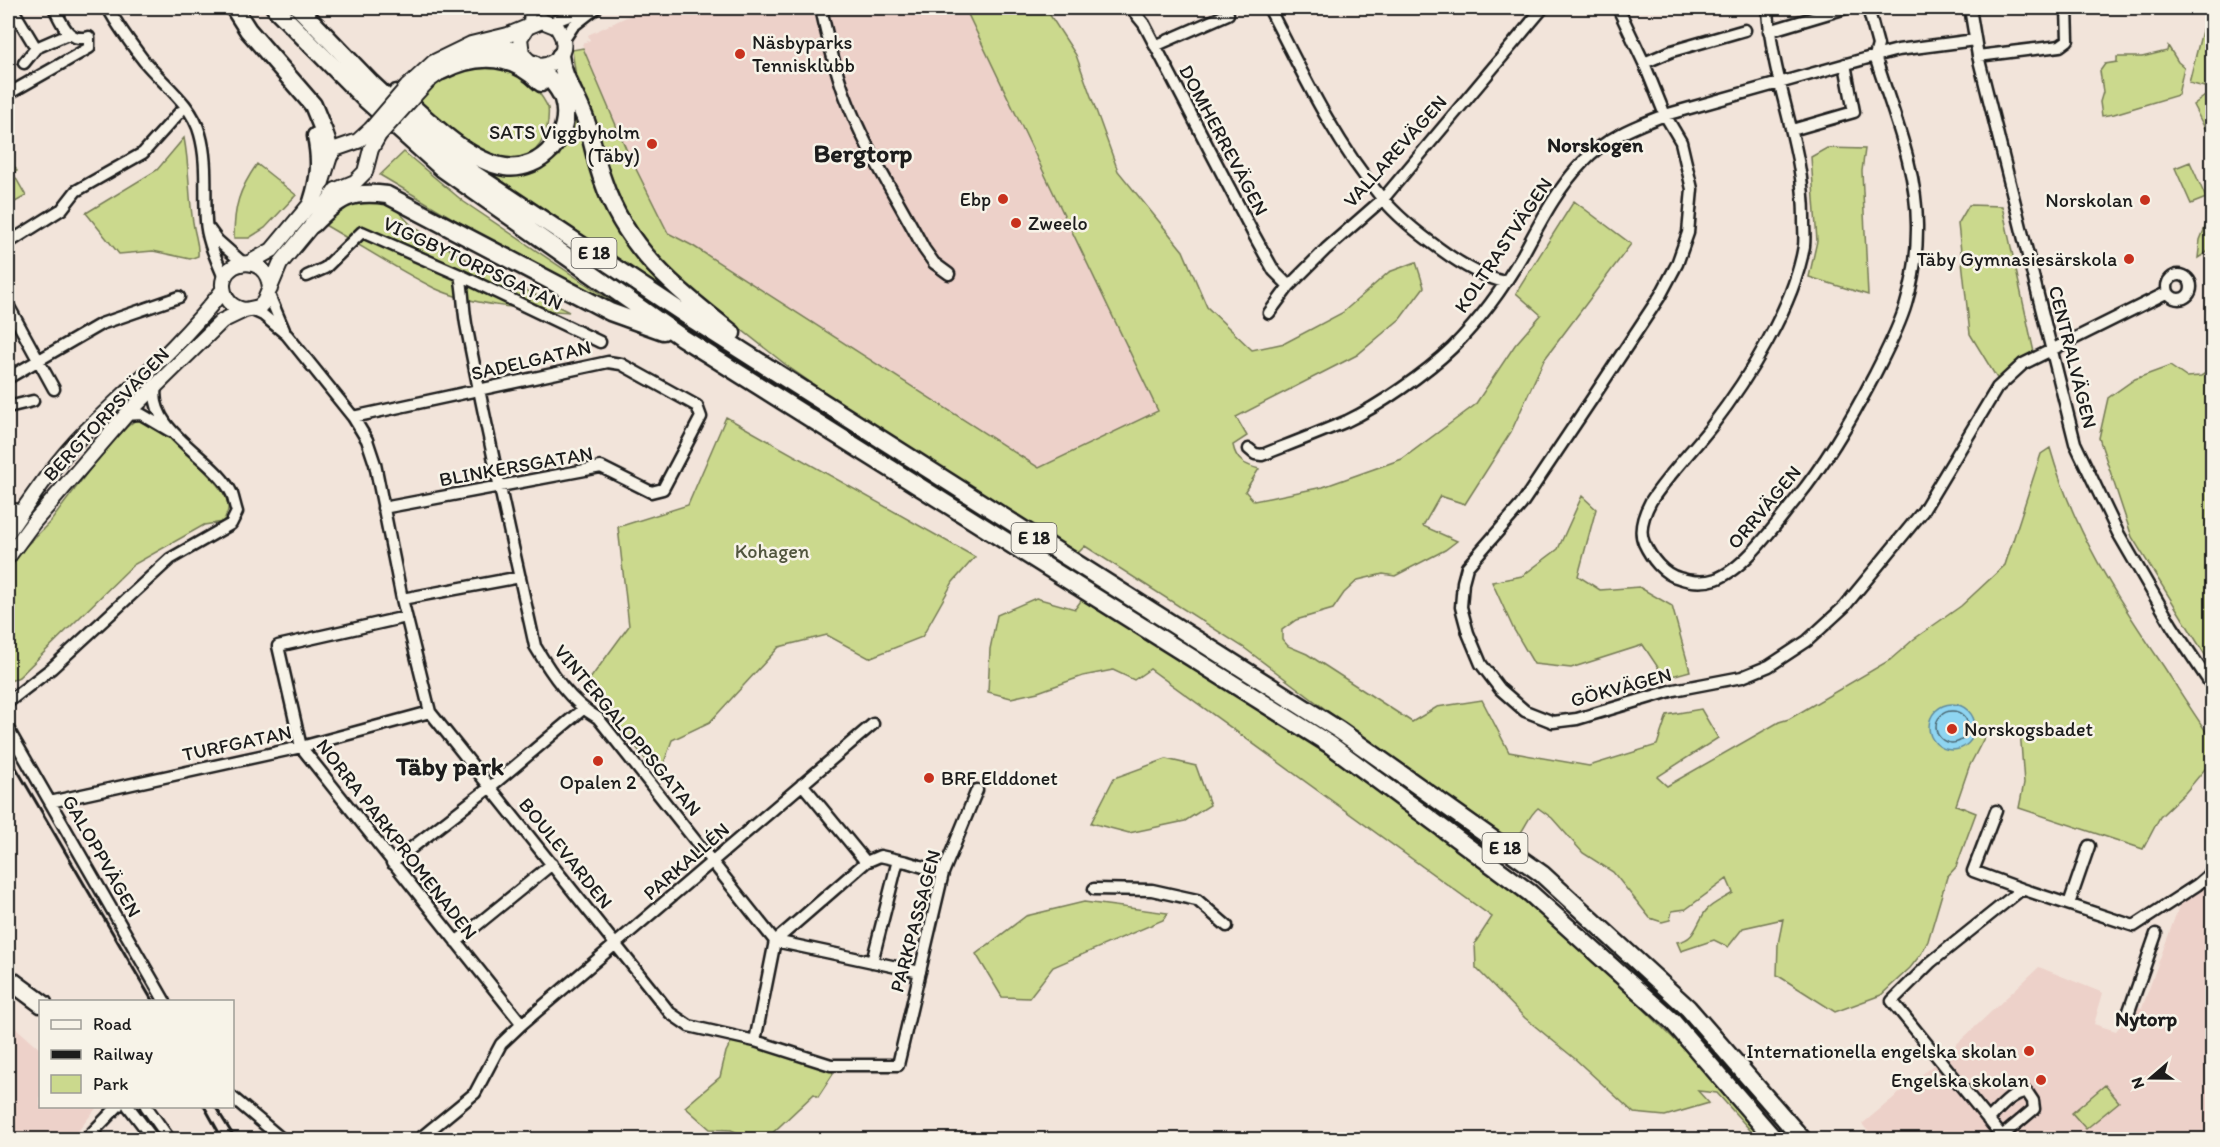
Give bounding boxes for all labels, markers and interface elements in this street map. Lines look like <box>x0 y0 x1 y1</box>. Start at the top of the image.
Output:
place label: Näsbyparks Tennisklubb <box>752 30 855 77</box>
marker: Näsbyparks Tennisklubb <box>733 47 747 61</box>
street label: DOMHERREVÄGEN <box>1174 61 1274 219</box>
street label: VALLAREVÄGEN <box>1338 90 1452 212</box>
place label: SATS Viggbyholm (Täby) <box>489 120 640 167</box>
district label: Norskogen <box>1547 132 1644 158</box>
marker: SATS Viggbyholm (Täby) <box>645 137 659 151</box>
district label: Bergtorp <box>814 137 913 169</box>
street label: KOLTRASTVÄGEN <box>1449 173 1557 317</box>
place label: Ebp <box>960 187 991 211</box>
place label: Norskolan <box>2045 188 2133 212</box>
marker: Ebp <box>996 192 1010 206</box>
marker: Norskolan <box>2138 193 2152 207</box>
street label: VIGGBYTORPSGATAN <box>379 211 567 315</box>
place label: Zweelo <box>1028 211 1088 235</box>
marker: Zweelo <box>1009 216 1023 230</box>
road number: E 18 <box>572 238 616 268</box>
place label: Täby Gymnasiesärskola <box>1916 247 2117 271</box>
marker: Täby Gymnasiesärskola <box>2122 252 2136 266</box>
street label: CENTRALVÄGEN <box>2044 283 2102 431</box>
street label: SADELGATAN <box>469 335 593 385</box>
street label: BERGTORPSVÄGEN <box>38 342 174 486</box>
street label: BLINKERSGATAN <box>437 441 595 491</box>
street label: ORRVÄGEN <box>1722 460 1806 554</box>
road number: E 18 <box>1012 523 1056 553</box>
park label: Kohagen <box>735 539 809 563</box>
street label: VINTERGALOPPSGATAN <box>549 639 707 821</box>
street label: GÖKVÄGEN <box>1568 662 1674 712</box>
place label: Norskogsbadet <box>1964 717 2094 741</box>
street label: TURFGATAN <box>180 720 294 766</box>
marker: Norskogsbadet <box>1945 722 1959 736</box>
street label: NORRA PARKPROMENADEN <box>311 734 483 944</box>
district label: Täby park <box>395 750 505 782</box>
marker: Opalen 2 <box>591 754 605 768</box>
place label: BRF Elddonet <box>941 766 1058 790</box>
place label: Opalen 2 <box>559 770 637 794</box>
marker: BRF Elddonet <box>922 771 936 785</box>
street label: GALOPPVÄGEN <box>57 791 147 921</box>
street label: BOULEVARDEN <box>514 793 618 913</box>
street label: PARKALLÉN <box>638 817 734 905</box>
road number: E 18 <box>1482 833 1528 863</box>
street label: PARKPASSAGEN <box>884 847 946 995</box>
legend <box>39 1000 234 1108</box>
district label: Nytorp <box>2115 1006 2177 1032</box>
text: Road <box>93 1013 132 1035</box>
place label: Internationella engelska skolan <box>1746 1039 2017 1063</box>
text: Railway <box>93 1043 154 1065</box>
marker: Internationella engelska skolan <box>2022 1044 2036 1058</box>
north arrow <box>2121 1048 2181 1108</box>
place label: Engelska skolan <box>1891 1068 2029 1092</box>
text: Park <box>93 1073 128 1095</box>
marker: Engelska skolan <box>2034 1073 2048 1087</box>
text: N <box>2127 1075 2148 1091</box>

